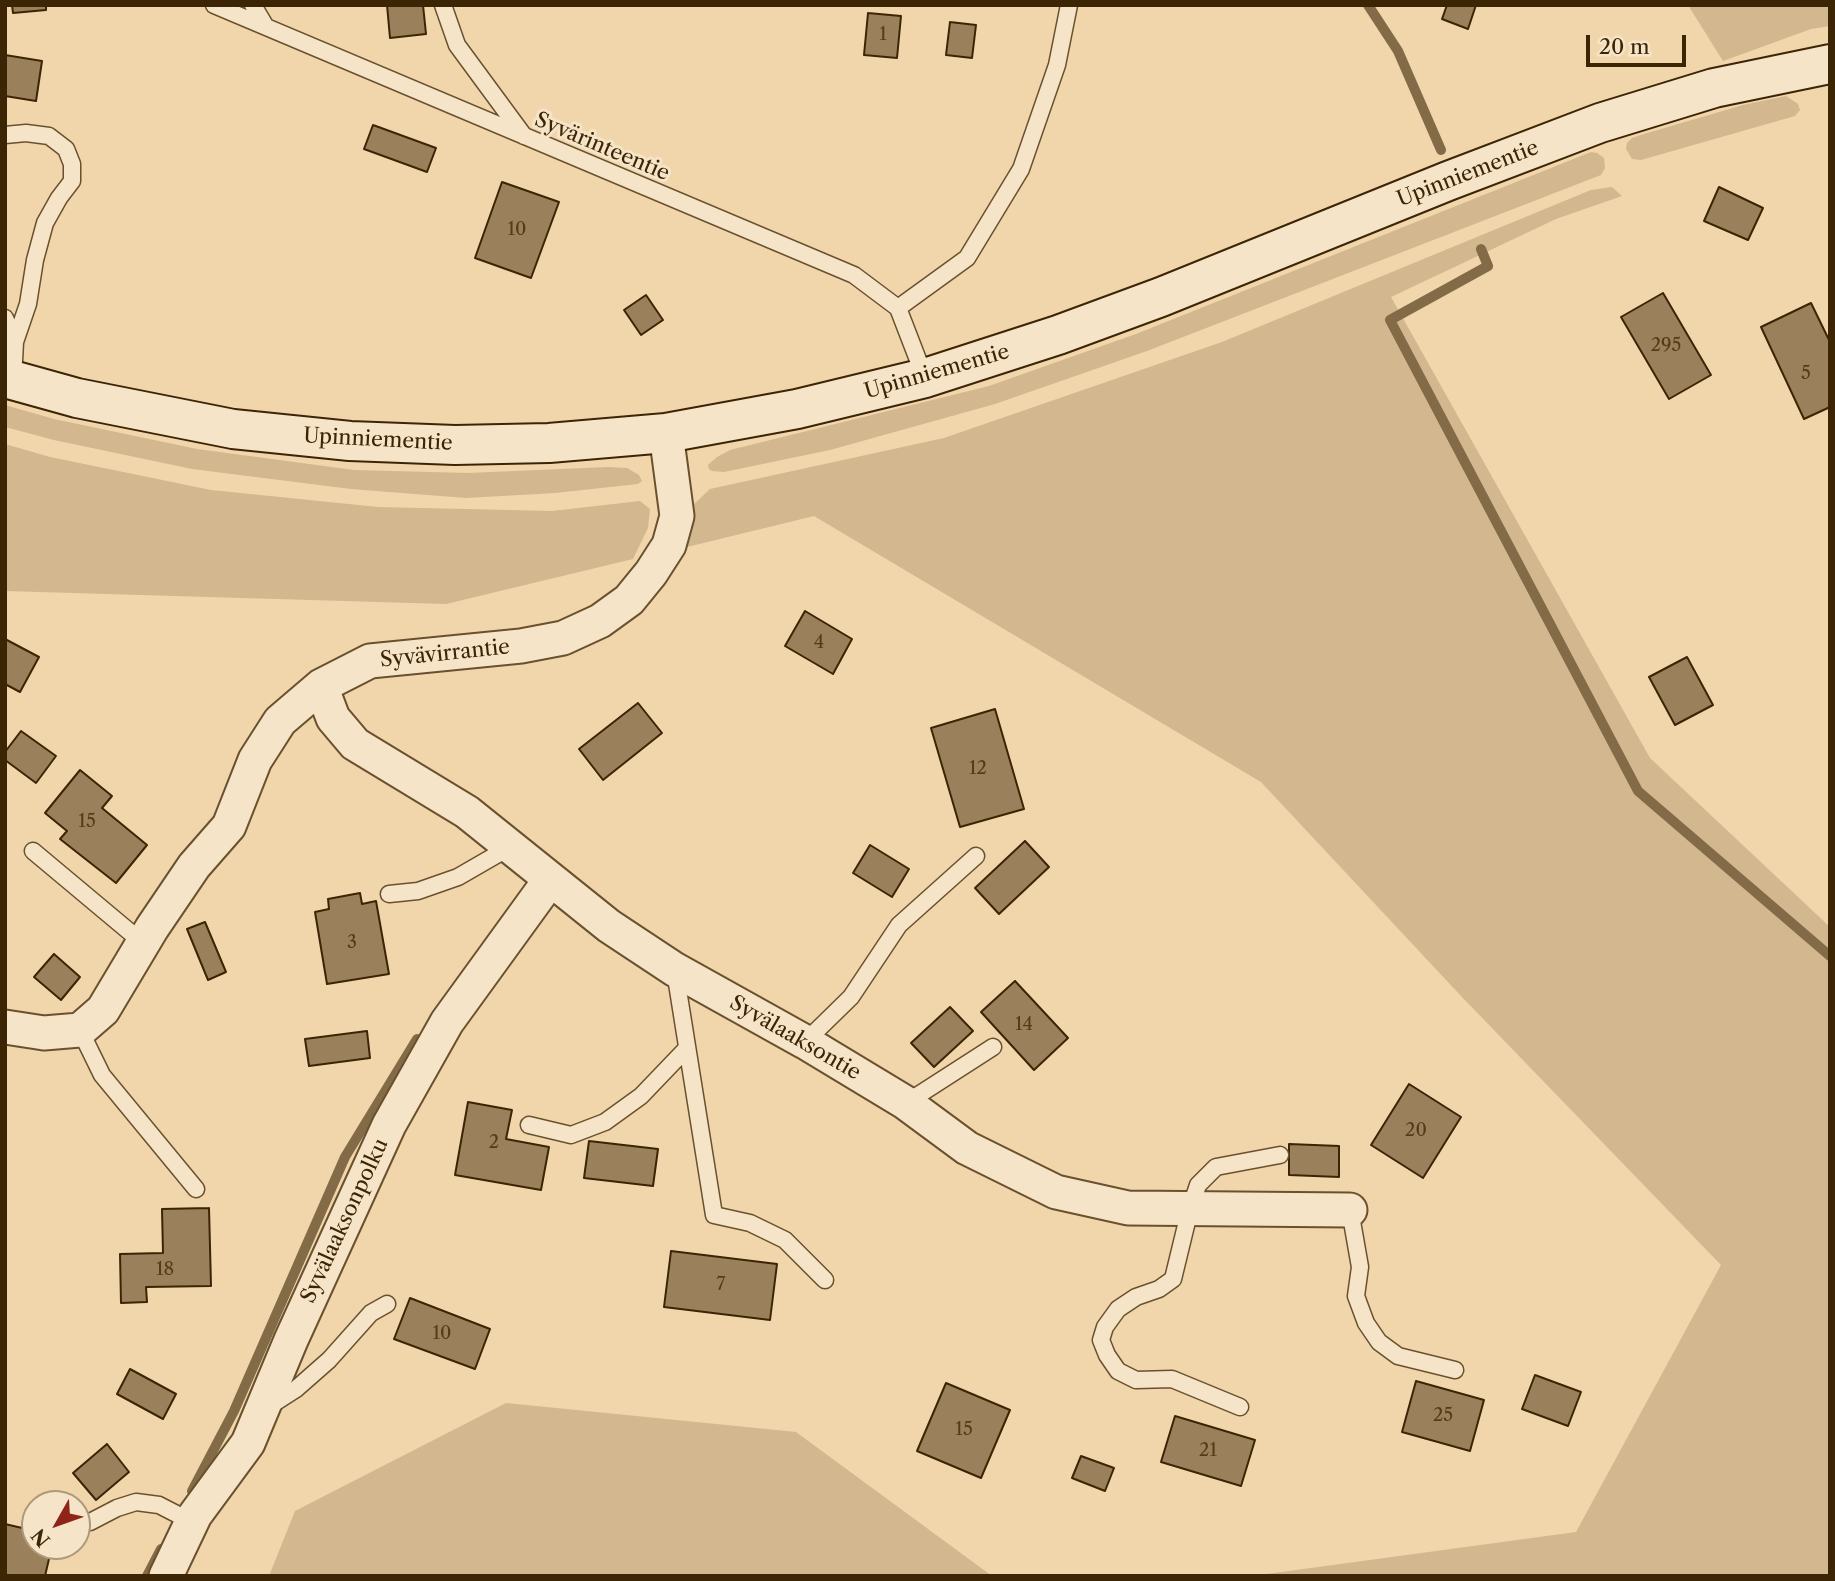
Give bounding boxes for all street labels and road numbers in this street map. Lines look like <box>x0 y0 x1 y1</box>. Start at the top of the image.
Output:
street label: Syvärinteentie <box>531 107 673 187</box>
street label: Upinniementie <box>1394 135 1542 213</box>
street label: Upinniementie <box>862 339 1012 405</box>
street label: Upinniementie <box>303 424 453 456</box>
street label: Syvävirrantie <box>379 635 511 673</box>
street label: Syvälaaksontie <box>725 990 865 1086</box>
street label: Syvälaaksonpolku <box>296 1135 394 1307</box>

